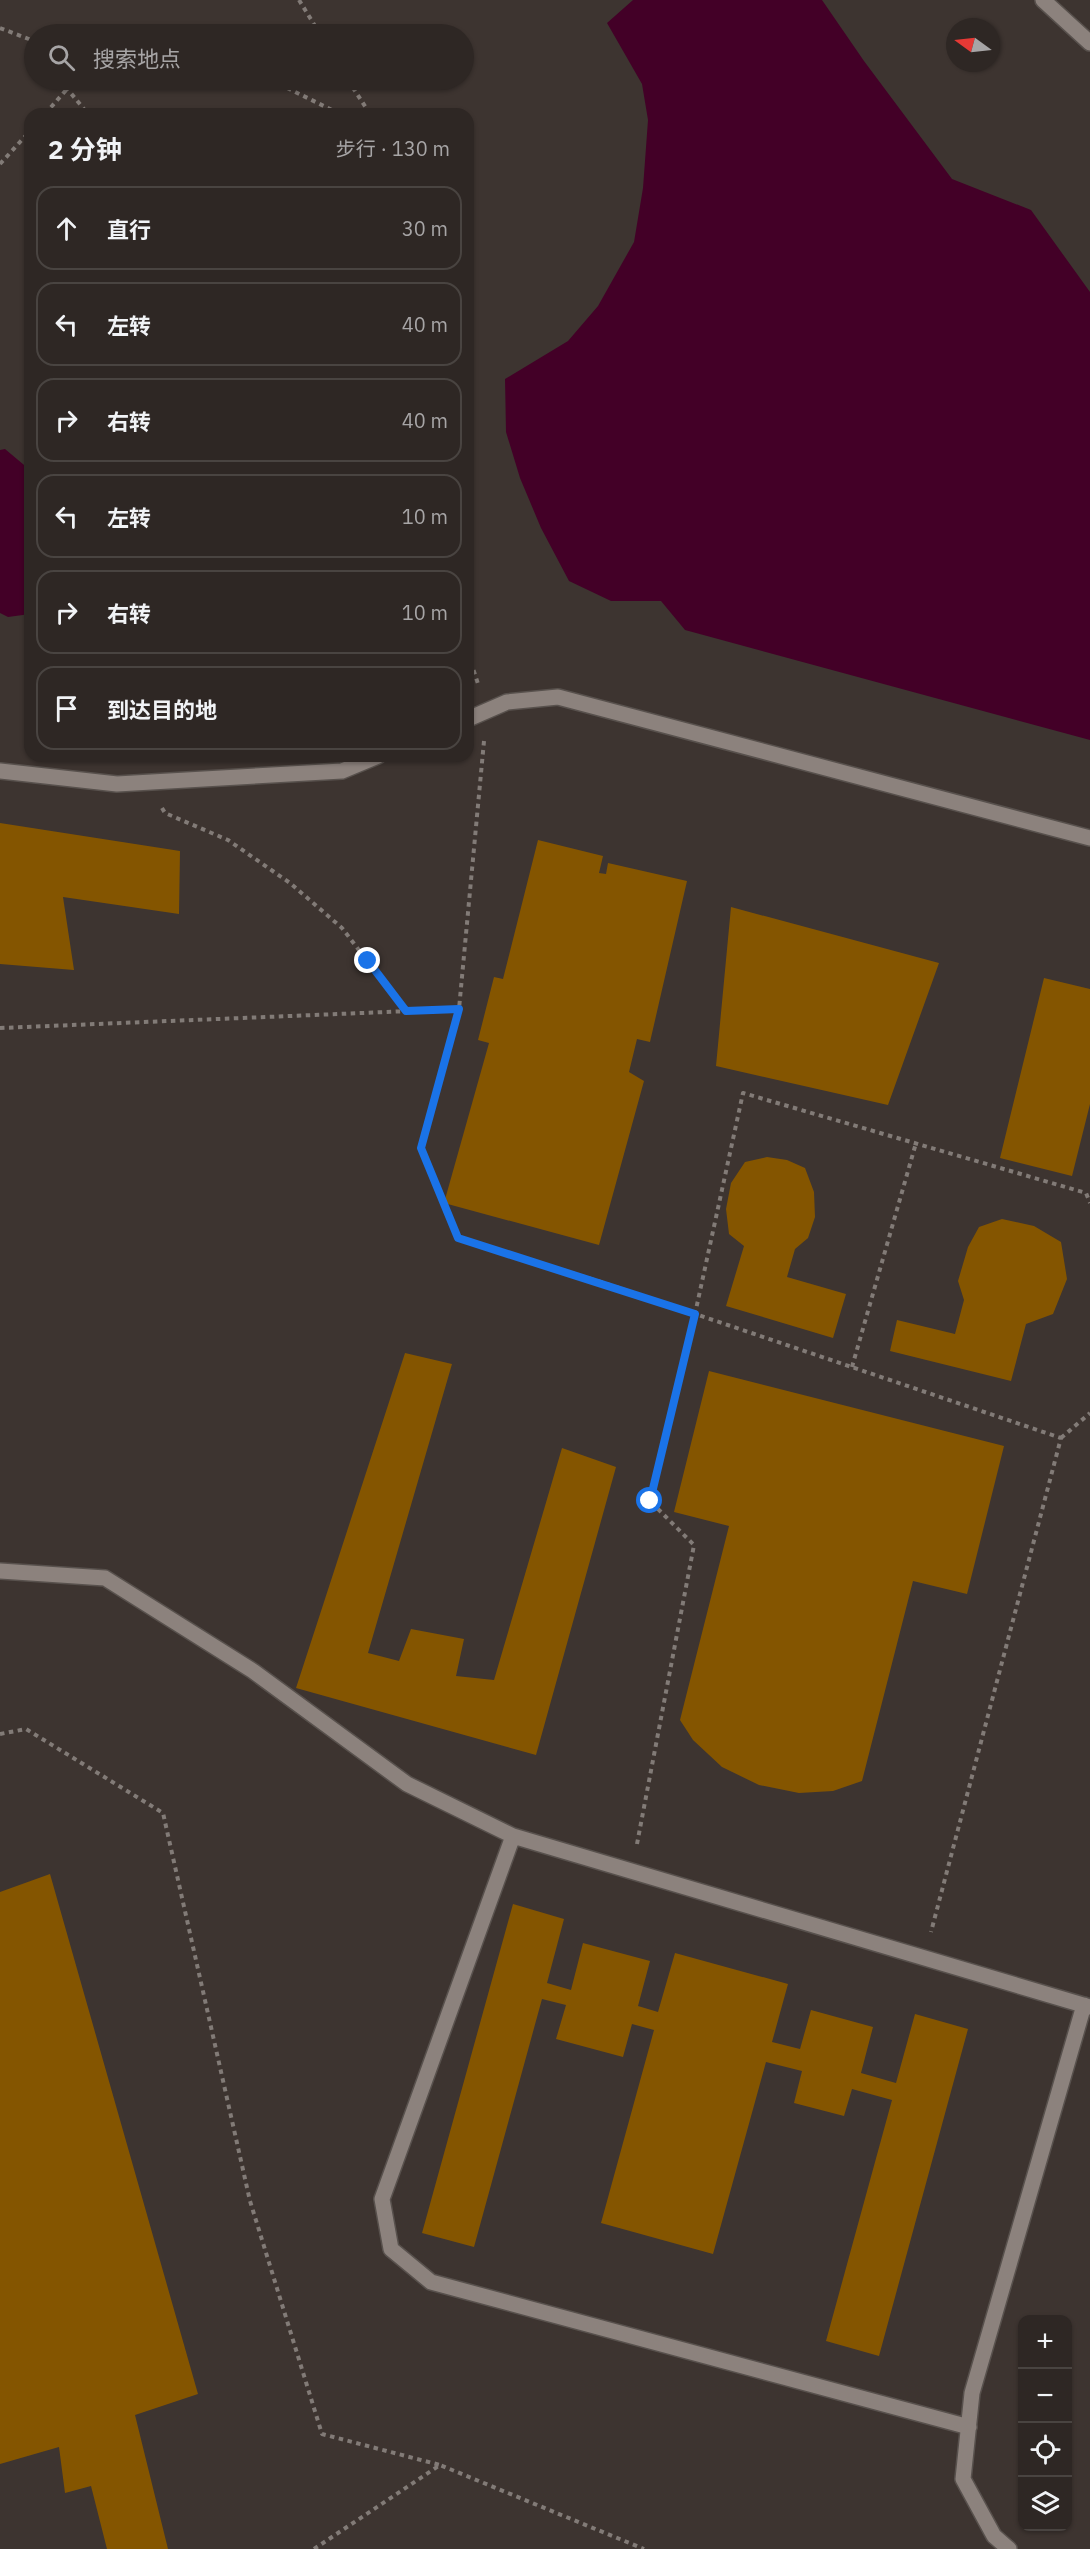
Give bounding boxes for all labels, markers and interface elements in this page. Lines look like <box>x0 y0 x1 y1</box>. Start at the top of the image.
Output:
north arrow <box>946 18 1000 72</box>
search box <box>24 24 474 90</box>
icon: search <box>45 41 78 74</box>
text: 搜索地点 <box>93 44 181 73</box>
text: 2 分钟 <box>48 132 122 166</box>
text: 步行 · 130 m <box>336 135 450 162</box>
icon: ahead <box>50 212 83 245</box>
text: 直行 <box>107 215 151 244</box>
text: 30 m <box>402 215 448 242</box>
icon: left <box>50 308 83 341</box>
text: 左转 <box>107 311 151 340</box>
text: 40 m <box>402 311 448 338</box>
icon: right <box>50 404 83 437</box>
text: 右转 <box>107 407 151 436</box>
text: 40 m <box>402 407 448 434</box>
icon: left <box>50 500 83 533</box>
text: 左转 <box>107 503 151 532</box>
text: 10 m <box>402 503 448 530</box>
icon: right <box>50 596 83 629</box>
text: 右转 <box>107 599 151 628</box>
text: 10 m <box>402 599 448 626</box>
icon: arrive <box>50 692 83 725</box>
text: 到达目的地 <box>107 695 217 724</box>
route end <box>354 947 380 973</box>
route start <box>636 1487 662 1513</box>
map controls <box>1018 2315 1072 2531</box>
button: + <box>1018 2315 1072 2369</box>
button: − <box>1018 2369 1072 2423</box>
button: locate <box>1018 2423 1072 2477</box>
button: layers <box>1018 2477 1072 2531</box>

